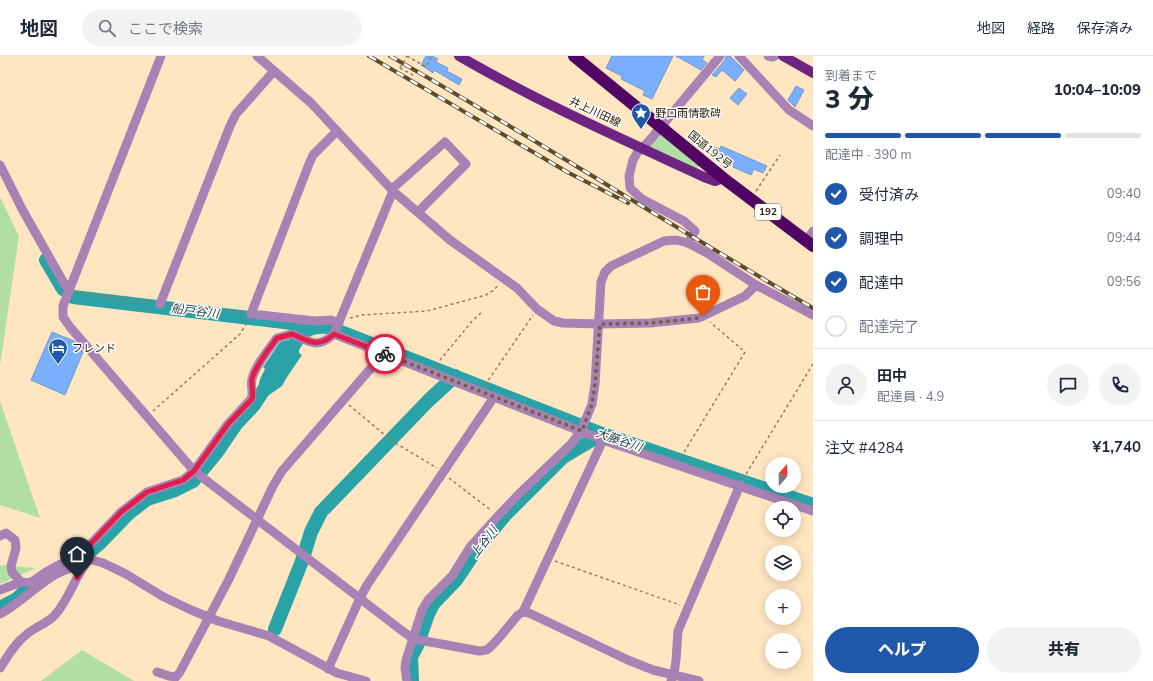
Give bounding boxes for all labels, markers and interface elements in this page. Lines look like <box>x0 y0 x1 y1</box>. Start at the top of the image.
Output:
search box <box>82 10 362 46</box>
text: 地図 <box>20 16 58 42</box>
icon: search <box>96 17 118 39</box>
text: ここで検索 <box>128 19 203 39</box>
text: 地図 <box>977 19 1005 38</box>
text: 経路 <box>1027 19 1055 38</box>
text: 保存済み <box>1077 19 1133 38</box>
text: 到着まで <box>825 67 877 85</box>
text: 10:04–10:09 <box>1054 80 1141 100</box>
text: 3 分 <box>825 82 874 117</box>
street label: 井上川田線 <box>567 94 623 130</box>
place icon: 野口雨情歌碑 <box>630 102 652 130</box>
place label: 野口雨情歌碑 <box>655 106 721 121</box>
street label: 国道192号 <box>685 128 735 172</box>
text: 配達中 · 390 m <box>825 146 912 164</box>
icon: check <box>825 183 847 205</box>
text: 受付済み <box>859 185 919 205</box>
text: 09:40 <box>1107 185 1141 203</box>
road number: 192 <box>755 204 781 220</box>
icon: check <box>825 227 847 249</box>
text: 調理中 <box>859 229 904 249</box>
text: 09:44 <box>1107 229 1141 247</box>
icon: check <box>825 271 847 293</box>
text: 配達中 <box>859 273 904 293</box>
text: 09:56 <box>1107 273 1141 291</box>
pin <box>686 275 720 316</box>
icon: bag <box>692 281 714 303</box>
water label: 船戸谷川 <box>170 300 222 322</box>
text: 配達完了 <box>859 317 919 337</box>
courier <box>365 334 405 374</box>
hotel icon: フレンド <box>47 337 69 365</box>
place label: フレンド <box>72 341 116 356</box>
icon: bike <box>374 343 396 365</box>
button: person <box>825 364 867 406</box>
button: chat <box>1047 364 1089 406</box>
button: phone <box>1099 364 1141 406</box>
text: 田中 <box>877 366 907 386</box>
text: 配達員 · 4.9 <box>877 388 944 406</box>
water label: 大藤谷川 <box>594 425 646 456</box>
text: ¥1,740 <box>1092 437 1141 457</box>
text: 注文 #4284 <box>825 438 904 458</box>
north arrow <box>765 457 801 493</box>
map controls <box>765 457 801 669</box>
button: locate <box>765 501 801 537</box>
water label: 上谷川 <box>467 521 502 561</box>
pin <box>60 537 94 578</box>
icon: home <box>66 543 88 565</box>
button: layers <box>765 545 801 581</box>
button: + <box>765 589 801 625</box>
button: ヘルプ <box>825 627 979 673</box>
button: 共有 <box>987 627 1141 673</box>
button: − <box>765 633 801 669</box>

